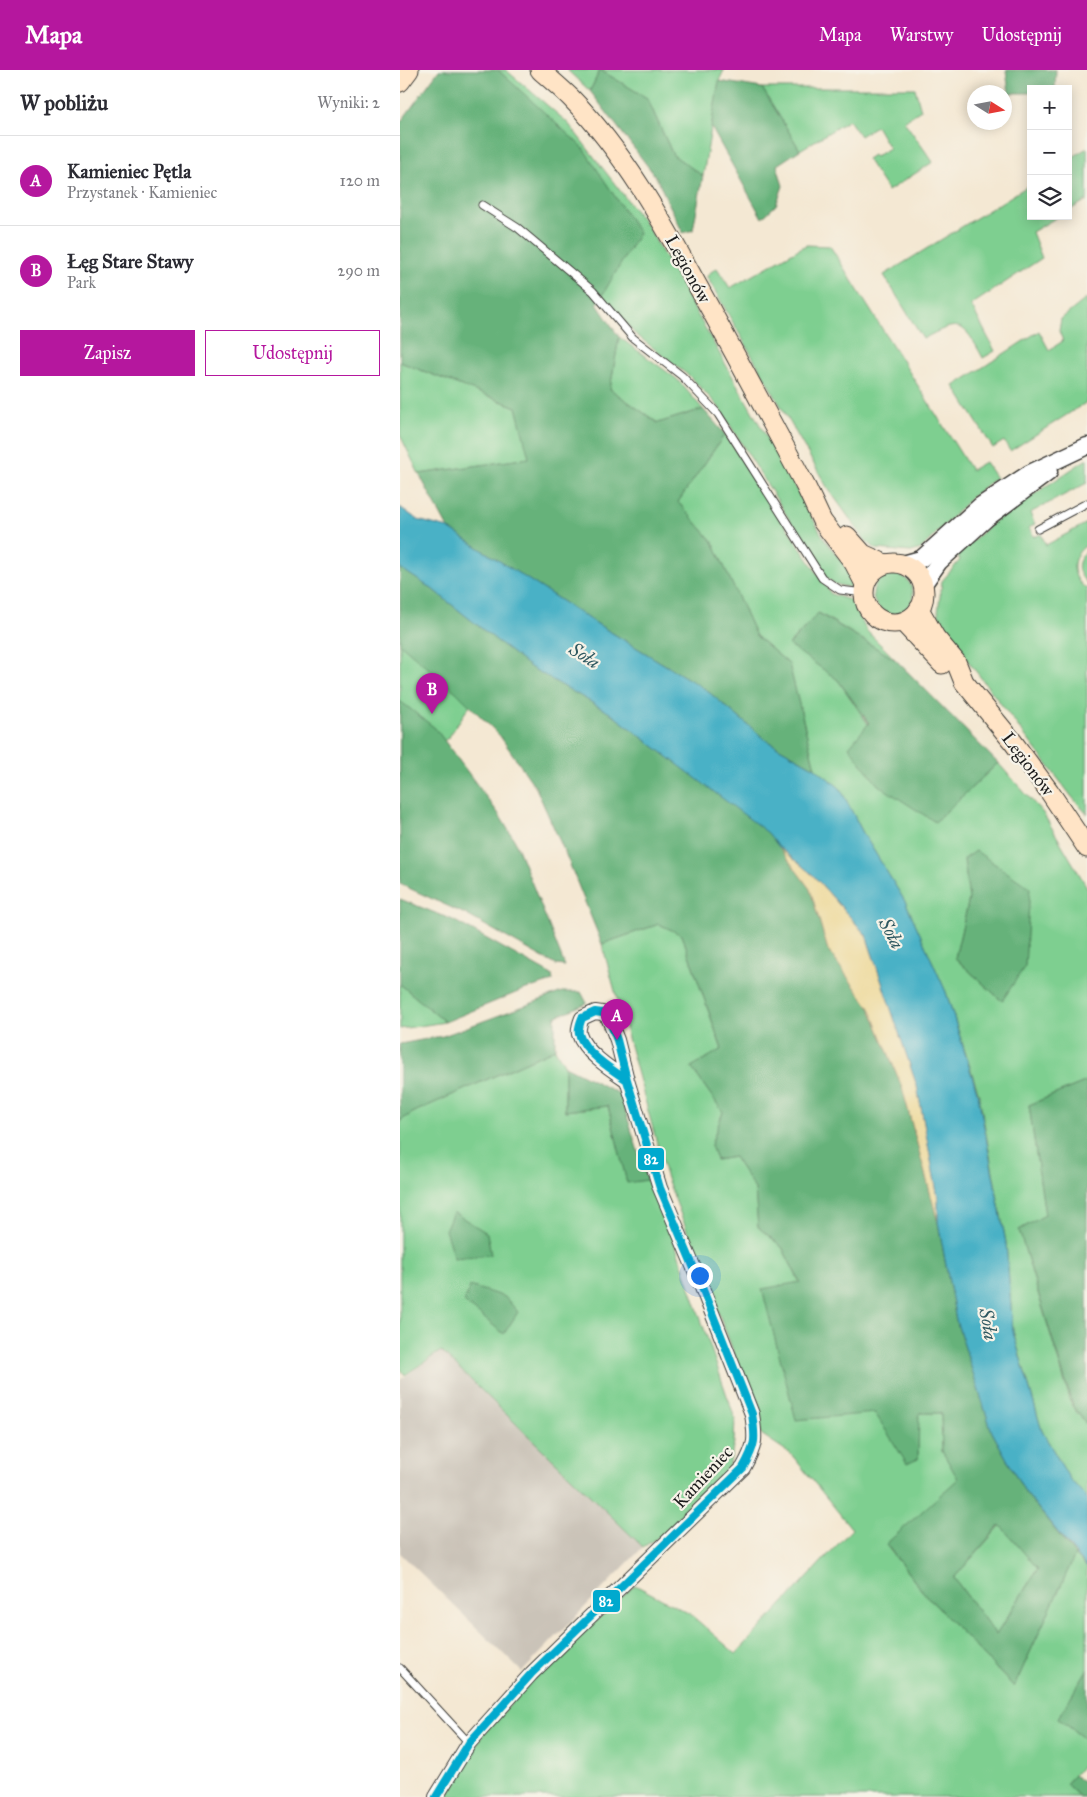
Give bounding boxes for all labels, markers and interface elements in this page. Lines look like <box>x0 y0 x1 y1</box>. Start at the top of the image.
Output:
text: Mapa <box>25 20 82 50</box>
text: Mapa <box>819 24 862 46</box>
text: Warstwy <box>890 24 953 46</box>
text: Udostępnij <box>981 24 1062 46</box>
north arrow <box>967 85 1012 130</box>
map controls <box>1027 85 1072 220</box>
button: + <box>1027 85 1072 130</box>
text: W pobliżu <box>20 90 108 116</box>
text: Wyniki: 2 <box>317 93 380 112</box>
button: − <box>1027 130 1072 175</box>
text: Kamieniec Pętla <box>67 160 191 183</box>
text: A <box>31 171 41 190</box>
text: 120 m <box>340 171 380 190</box>
button: layers <box>1027 175 1072 220</box>
text: Przystanek · Kamieniec <box>67 183 217 202</box>
street label: Legionów <box>660 231 716 307</box>
text: Łęg Stare Stawy <box>67 250 194 273</box>
text: B <box>31 261 41 280</box>
text: 290 m <box>337 261 380 280</box>
text: Park <box>67 273 96 292</box>
button: Zapisz <box>20 330 195 376</box>
button: Udostępnij <box>205 330 380 376</box>
water label: Soła <box>564 637 604 674</box>
pin: B <box>416 673 448 714</box>
street label: Legionów <box>996 728 1059 801</box>
water label: Soła <box>873 913 909 953</box>
pin: A <box>601 999 633 1040</box>
line badge: 82 <box>637 1147 665 1171</box>
text: 82 <box>644 1151 659 1168</box>
your location <box>687 1263 713 1289</box>
water label: Soła <box>974 1305 1003 1342</box>
street label: Kamieniec <box>669 1441 738 1513</box>
line badge: 82 <box>592 1589 621 1613</box>
text: 82 <box>599 1593 614 1610</box>

